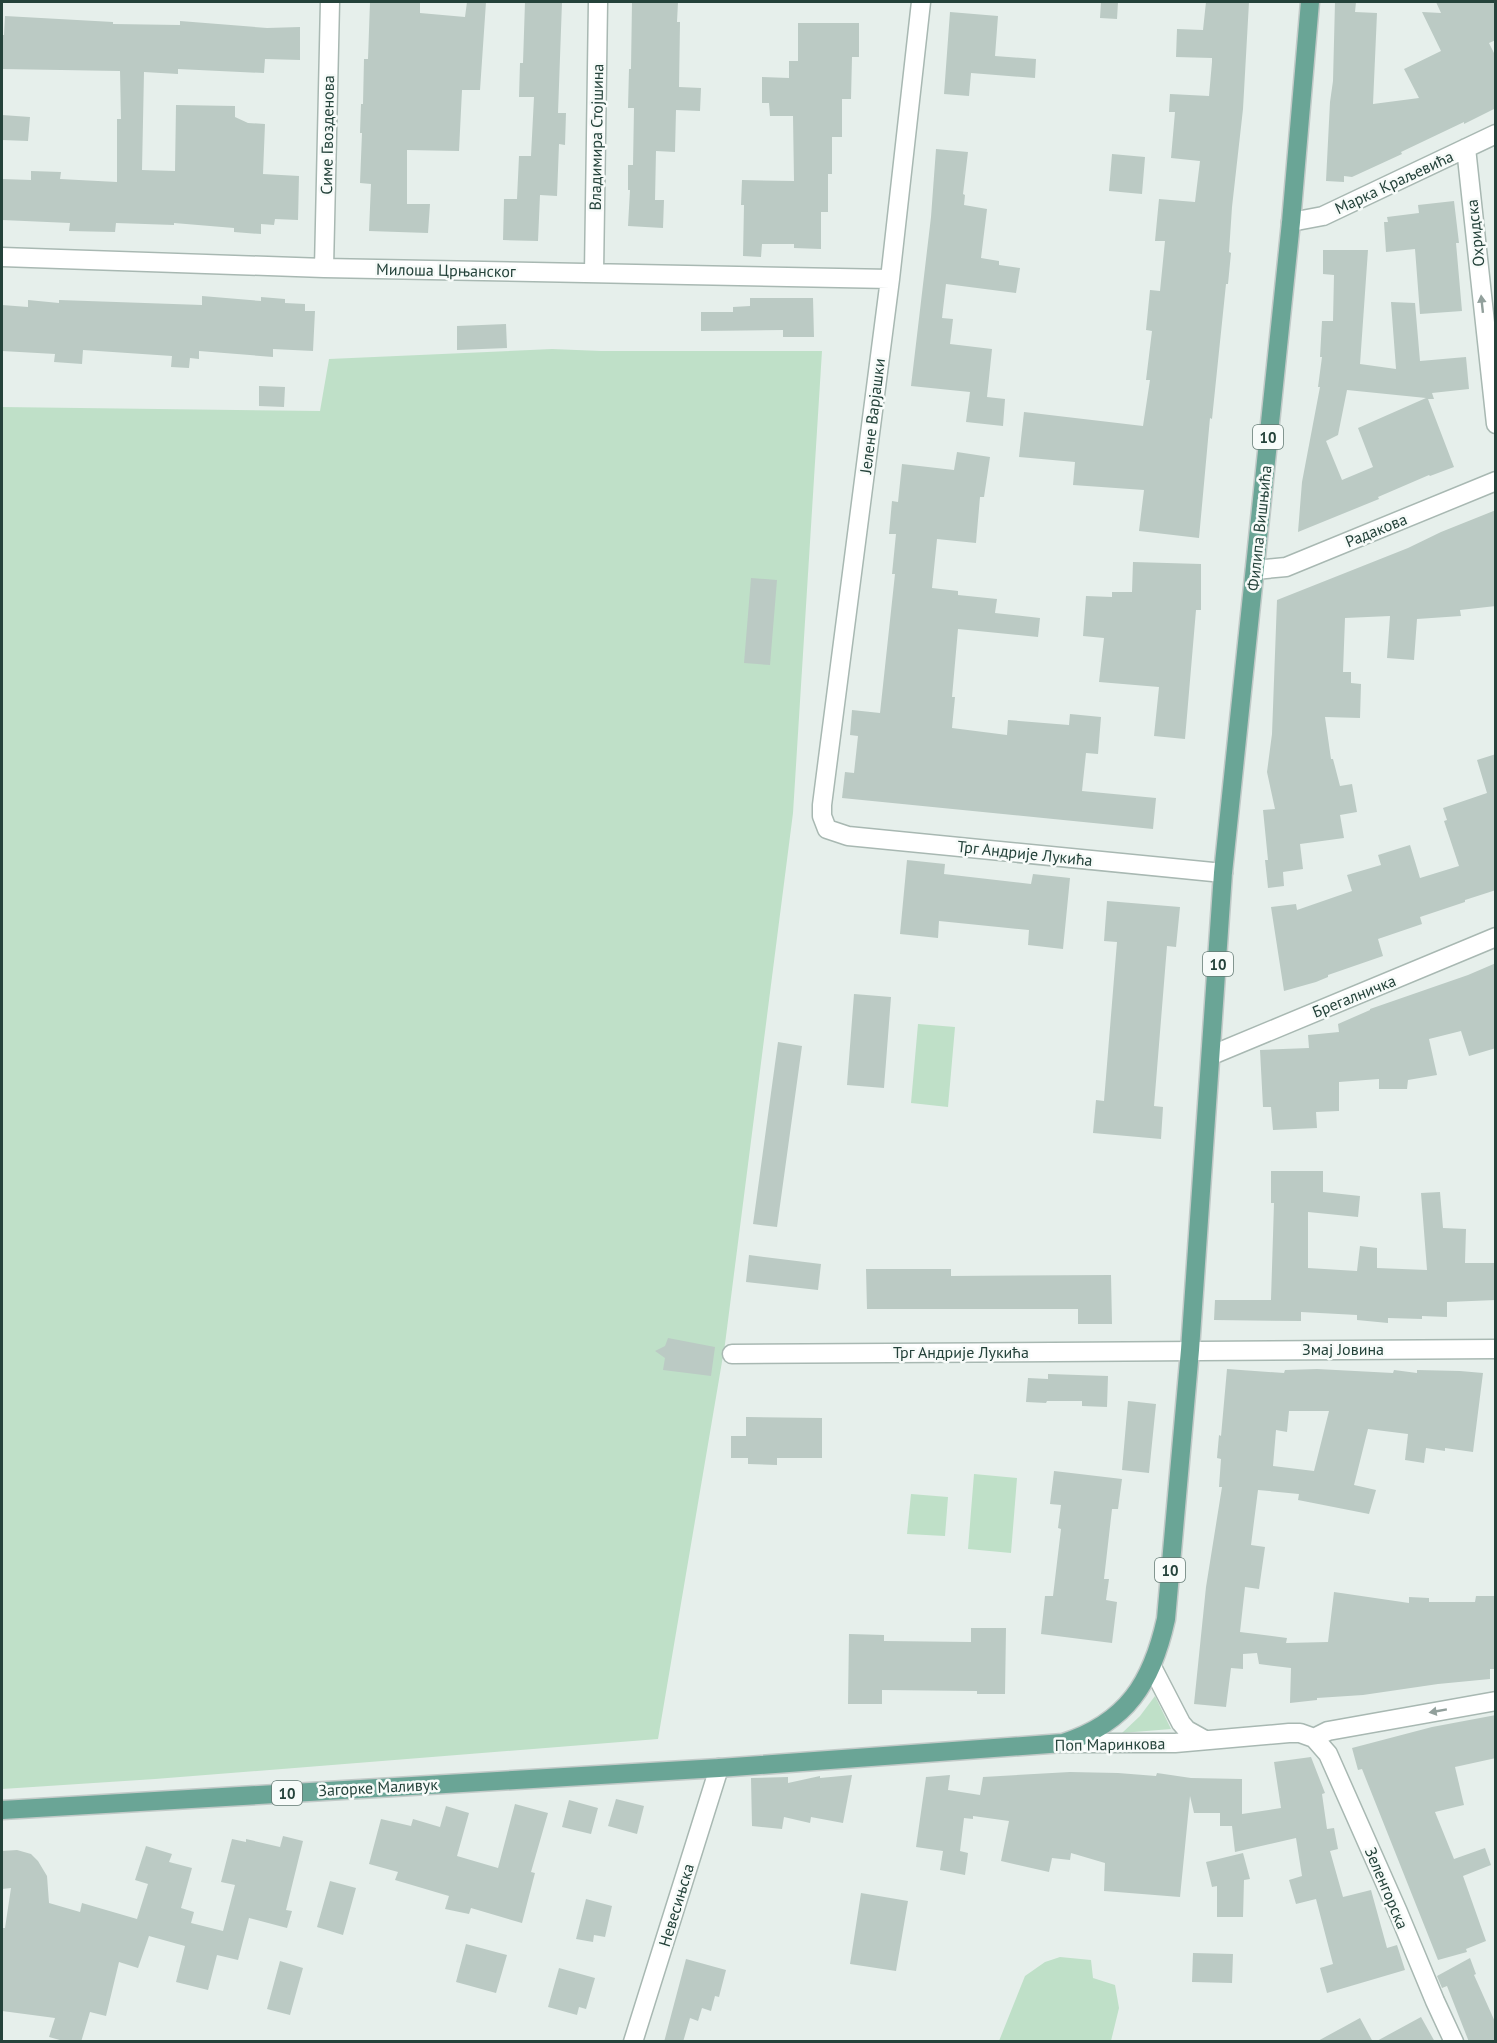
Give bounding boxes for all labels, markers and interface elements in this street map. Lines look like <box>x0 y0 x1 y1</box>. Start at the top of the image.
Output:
street label: Владимира Стојшина <box>585 63 607 211</box>
street label: Симе Гвозденова <box>316 75 338 195</box>
street label: Марка Краљевића <box>1332 146 1456 218</box>
street label: Охридска <box>1462 198 1488 268</box>
street label: Милоша Црњанског <box>376 259 516 281</box>
one-way arrow <box>1478 294 1487 313</box>
street label: Јелене Варјашки <box>855 357 889 476</box>
road number: 10 <box>1253 425 1283 449</box>
street label: Филипа Вишњића <box>1242 464 1276 592</box>
street label: Радакова <box>1342 509 1410 551</box>
street label: Трг Андрије Лукића <box>956 836 1094 870</box>
road number: 10 <box>1203 952 1233 976</box>
street label: Брегалничка <box>1309 970 1399 1022</box>
street label: Змај Јовина <box>1302 1339 1384 1359</box>
street label: Трг Андрије Лукића <box>893 1342 1029 1362</box>
road number: 10 <box>1155 1558 1185 1582</box>
one-way arrow <box>1428 1707 1447 1716</box>
street label: Поп Маринкова <box>1055 1733 1165 1755</box>
street label: Загорке Маливук <box>318 1774 439 1800</box>
road number: 10 <box>272 1781 302 1805</box>
street label: Зеленгорска <box>1361 1844 1413 1932</box>
street label: Невесињска <box>654 1861 698 1949</box>

